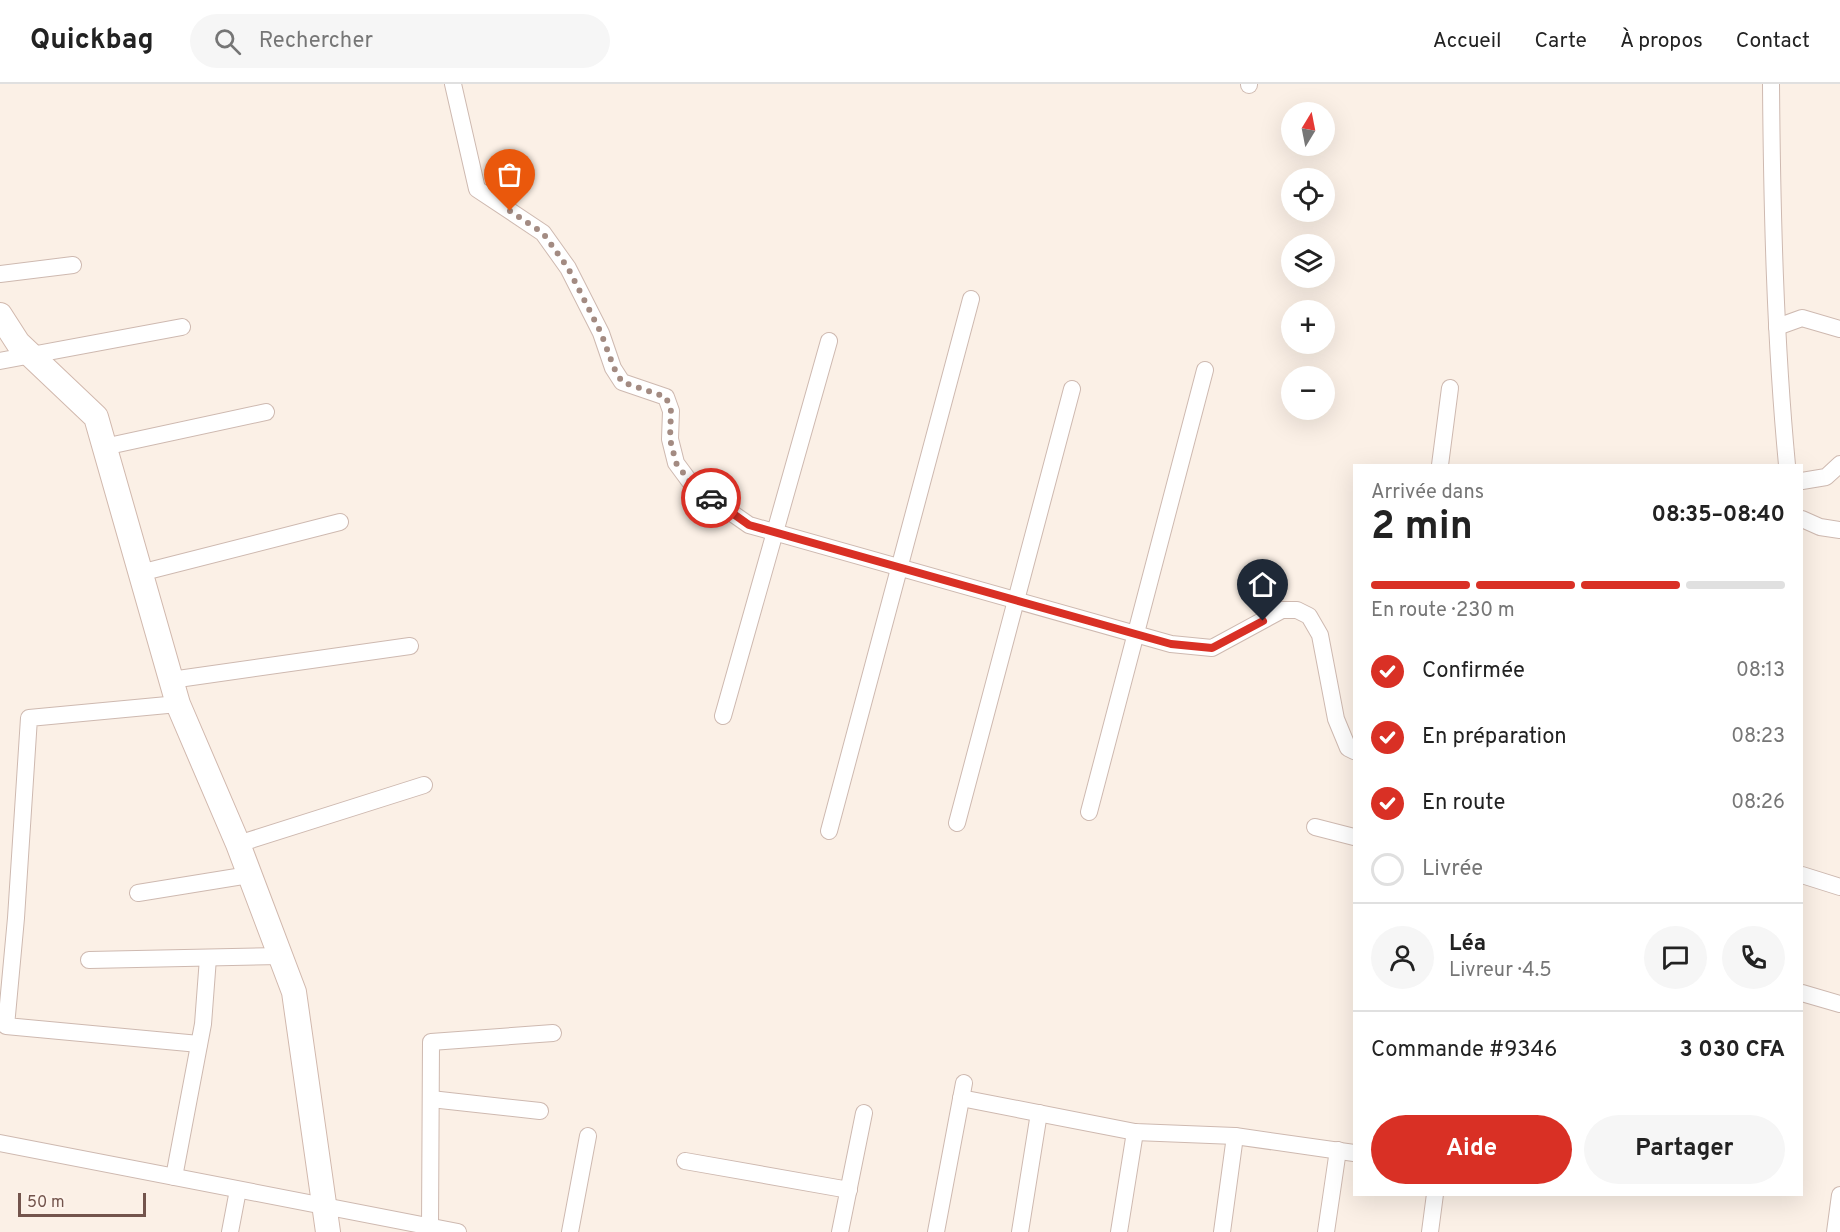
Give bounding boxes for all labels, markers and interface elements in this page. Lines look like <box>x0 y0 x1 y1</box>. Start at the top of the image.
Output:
search box <box>190 14 610 68</box>
text: Quickbag <box>30 23 154 59</box>
icon: search <box>211 25 244 58</box>
text: Rechercher <box>259 28 373 55</box>
text: Accueil <box>1433 28 1502 55</box>
text: Carte <box>1535 28 1587 55</box>
text: À propos <box>1620 28 1703 55</box>
text: Contact <box>1736 28 1810 55</box>
north arrow <box>1281 102 1335 156</box>
map controls <box>1281 102 1335 420</box>
pin <box>484 149 535 211</box>
icon: bag <box>493 158 526 191</box>
button: locate <box>1281 168 1335 222</box>
button: layers <box>1281 234 1335 288</box>
button: + <box>1281 300 1335 354</box>
button: − <box>1281 366 1335 420</box>
courier <box>681 468 741 528</box>
text: Arrivée dans <box>1371 480 1484 506</box>
icon: car <box>695 482 728 515</box>
text: 08:35–08:40 <box>1651 502 1785 529</box>
text: 2 min <box>1371 504 1473 553</box>
pin <box>1237 559 1288 621</box>
icon: home <box>1246 568 1279 601</box>
text: En route · 230 m <box>1371 598 1515 624</box>
icon: check <box>1371 655 1404 688</box>
text: Confirmée <box>1422 658 1525 685</box>
text: 08:13 <box>1736 658 1785 684</box>
icon: check <box>1371 721 1404 754</box>
text: En préparation <box>1422 724 1567 751</box>
text: 08:23 <box>1731 724 1785 750</box>
icon: check <box>1371 787 1404 820</box>
text: En route <box>1422 790 1505 817</box>
text: 08:26 <box>1731 790 1785 816</box>
text: Livrée <box>1422 856 1483 883</box>
button: person <box>1371 926 1434 989</box>
button: chat <box>1644 926 1707 989</box>
button: phone <box>1722 926 1785 989</box>
text: Léa <box>1449 931 1486 958</box>
text: Livreur · 4.5 <box>1449 958 1552 984</box>
text: Commande #9346 <box>1371 1037 1557 1064</box>
text: 3 030 CFA <box>1680 1037 1785 1064</box>
button: Aide <box>1371 1115 1572 1184</box>
button: Partager <box>1584 1115 1785 1184</box>
scale bar <box>18 1190 146 1218</box>
text: 50 m <box>27 1193 65 1213</box>

